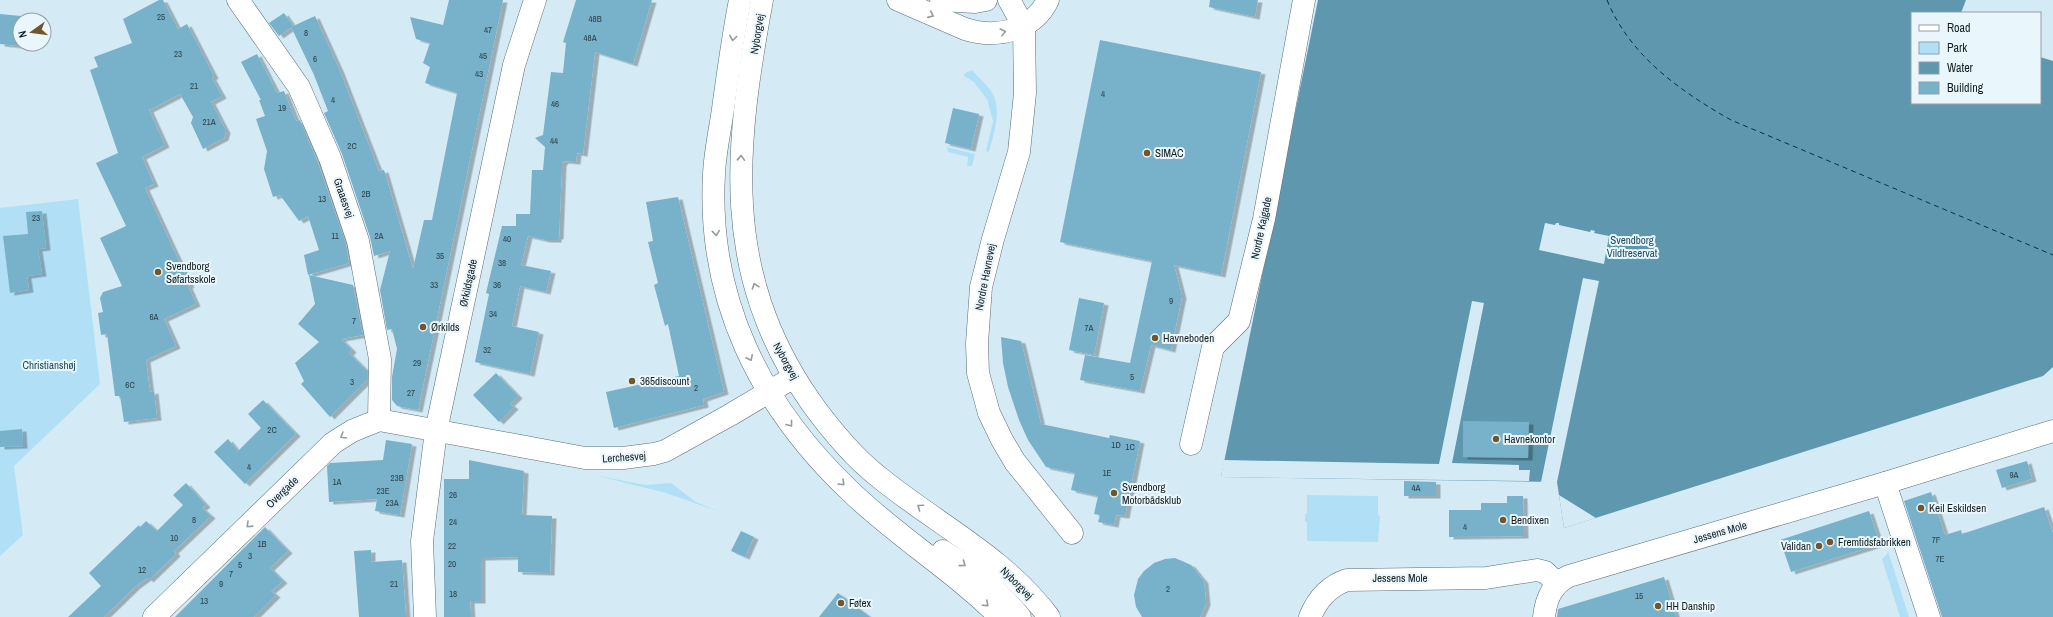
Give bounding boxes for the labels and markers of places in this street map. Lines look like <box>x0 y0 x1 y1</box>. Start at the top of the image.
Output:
place label: SIMAC <box>1155 146 1184 160</box>
marker: SIMAC <box>1142 148 1152 158</box>
place label: Svendborg Søfartsskole <box>166 259 216 286</box>
marker: Svendborg Søfartsskole <box>153 267 163 277</box>
place label: Ørkilds <box>431 320 460 334</box>
marker: Ørkilds <box>418 322 428 332</box>
place label: Havneboden <box>1163 331 1214 345</box>
marker: Havneboden <box>1150 333 1160 343</box>
place label: 365discount <box>640 374 690 388</box>
marker: 365discount <box>627 376 637 386</box>
place label: Havnekontor <box>1504 432 1555 446</box>
marker: Havnekontor <box>1491 434 1501 444</box>
place label: Svendborg Motorbådsklub <box>1122 480 1181 507</box>
marker: Svendborg Motorbådsklub <box>1109 488 1119 498</box>
place label: Keil Eskildsen <box>1929 501 1986 515</box>
marker: Keil Eskildsen <box>1916 503 1926 513</box>
place label: Bendixen <box>1511 513 1549 527</box>
marker: Bendixen <box>1498 515 1508 525</box>
place label: Fremtidsfabrikken <box>1838 535 1911 549</box>
marker: Fremtidsfabrikken <box>1825 537 1835 547</box>
place label: Validan <box>1781 539 1811 553</box>
marker: Validan <box>1814 541 1824 551</box>
place label: Føtex <box>849 596 872 610</box>
marker: Føtex <box>836 598 846 608</box>
place label: HH Danship <box>1666 599 1715 613</box>
marker: HH Danship <box>1653 601 1663 611</box>

